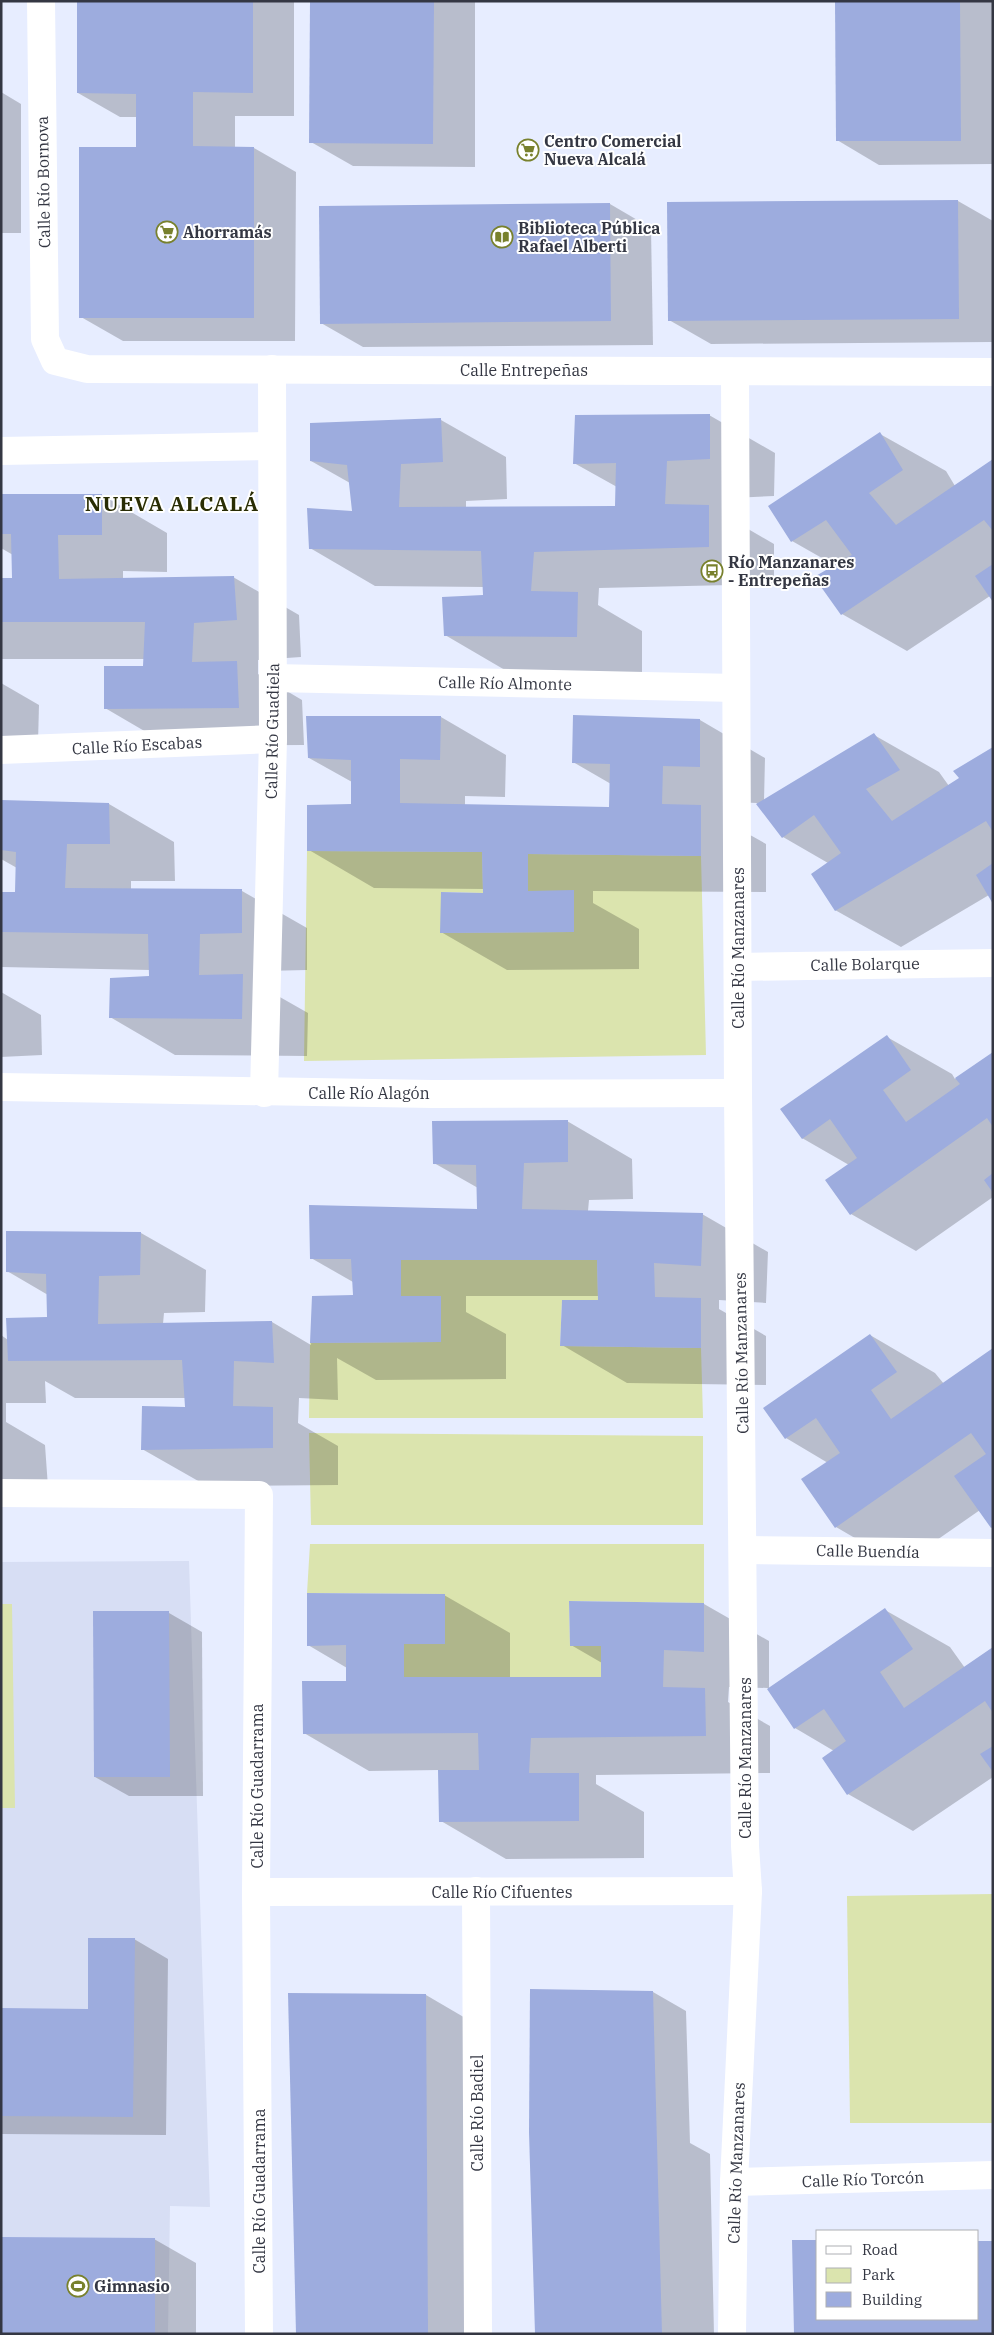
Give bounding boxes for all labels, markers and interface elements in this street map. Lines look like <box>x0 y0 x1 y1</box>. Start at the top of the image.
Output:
street label: Calle Río Bornova <box>32 115 54 248</box>
place label: Centro Comercial Nueva Alcalá <box>544 131 682 169</box>
supermarket icon: Centro Comercial Nueva Alcalá <box>516 138 540 162</box>
place label: Biblioteca Pública Rafael Alberti <box>518 218 660 256</box>
supermarket icon: Ahorramás <box>155 220 179 244</box>
place label: Ahorramás <box>183 222 272 242</box>
library icon: Biblioteca Pública Rafael Alberti <box>490 225 514 249</box>
street label: Calle Entrepeñas <box>460 360 588 380</box>
district label: NUEVA ALCALÁ <box>85 489 259 517</box>
place label: Río Manzanares - Entrepeñas <box>728 552 854 590</box>
bus stop icon: Río Manzanares - Entrepeñas <box>700 559 724 583</box>
street label: Calle Río Guadiela <box>261 662 283 799</box>
street label: Calle Río Almonte <box>438 672 572 694</box>
street label: Calle Río Escabas <box>71 732 203 758</box>
street label: Calle Río Manzanares <box>728 867 748 1029</box>
street label: Calle Bolarque <box>810 953 920 975</box>
street label: Calle Río Alagón <box>308 1083 430 1103</box>
street label: Calle Río Manzanares <box>730 1272 752 1434</box>
street label: Calle Buendía <box>816 1540 920 1562</box>
street label: Calle Río Manzanares <box>735 1677 755 1839</box>
street label: Calle Río Guadarrama <box>247 1703 267 1868</box>
street label: Calle Río Cifuentes <box>431 1882 573 1902</box>
street label: Calle Río Badiel <box>467 2054 487 2171</box>
street label: Calle Río Manzanares <box>723 2082 749 2244</box>
street label: Calle Río Guadarrama <box>249 2108 269 2273</box>
street label: Calle Río Torcón <box>801 2167 925 2191</box>
legend <box>816 2230 979 2320</box>
text: Road <box>862 2240 898 2259</box>
text: Park <box>862 2265 895 2284</box>
sports icon: Gimnasio <box>66 2274 90 2298</box>
place label: Gimnasio <box>94 2276 170 2296</box>
text: Building <box>862 2290 922 2309</box>

